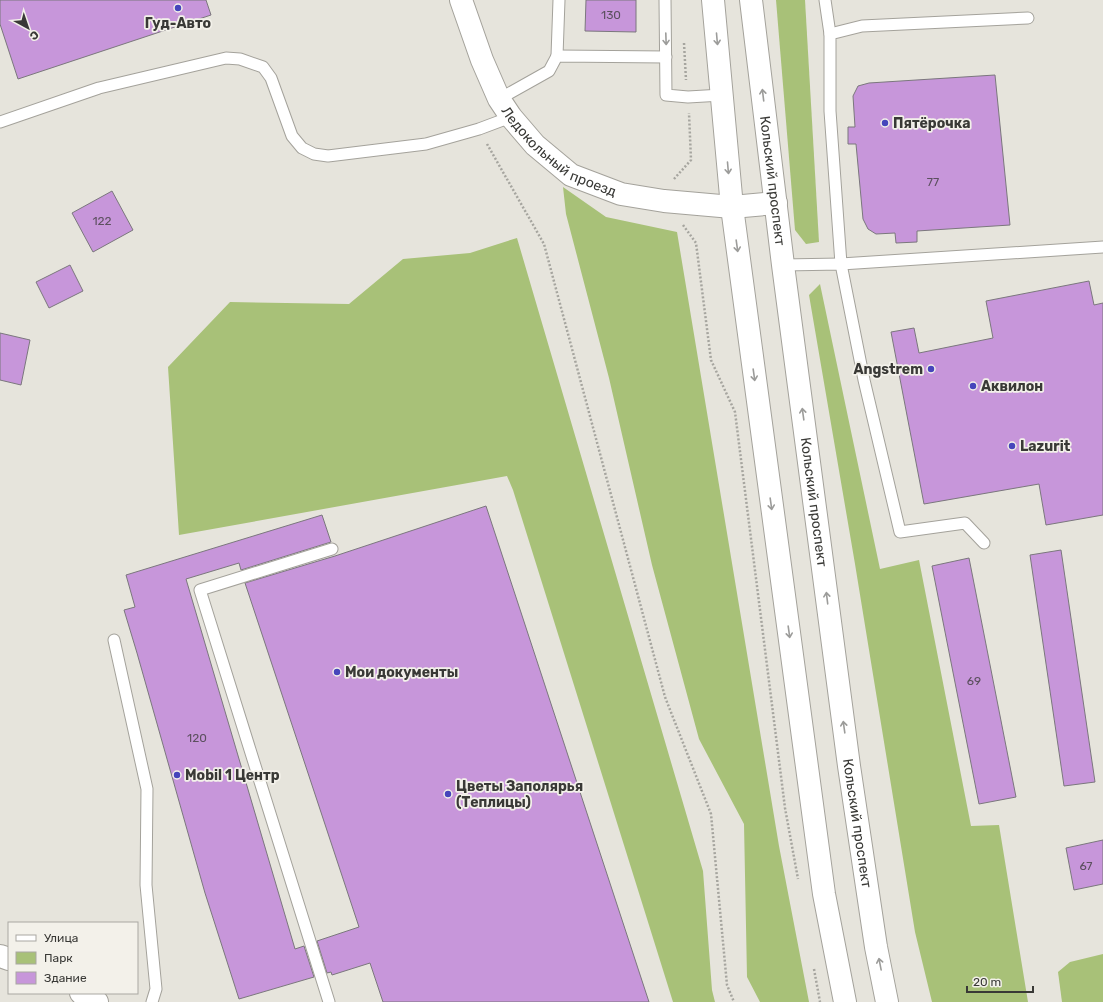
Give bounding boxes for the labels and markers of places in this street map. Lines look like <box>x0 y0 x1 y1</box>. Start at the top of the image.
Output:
marker: Гуд-Авто <box>173 3 183 13</box>
place label: Гуд-Авто <box>145 15 211 32</box>
place label: Пятёрочка <box>893 115 970 132</box>
marker: Пятёрочка <box>880 118 890 128</box>
place label: Angstrem <box>853 361 923 378</box>
marker: Angstrem <box>926 364 936 374</box>
place label: Аквилон <box>981 378 1043 395</box>
marker: Аквилон <box>968 381 978 391</box>
place label: Lazurit <box>1020 438 1071 455</box>
marker: Lazurit <box>1007 441 1017 451</box>
place label: Мои документы <box>345 664 458 681</box>
marker: Мои документы <box>332 667 342 677</box>
place label: Mobil 1 Центр <box>185 767 280 784</box>
marker: Mobil 1 Центр <box>172 770 182 780</box>
place label: Цветы Заполярья (Теплицы) <box>456 778 583 811</box>
marker: Цветы Заполярья (Теплицы) <box>443 789 453 799</box>

